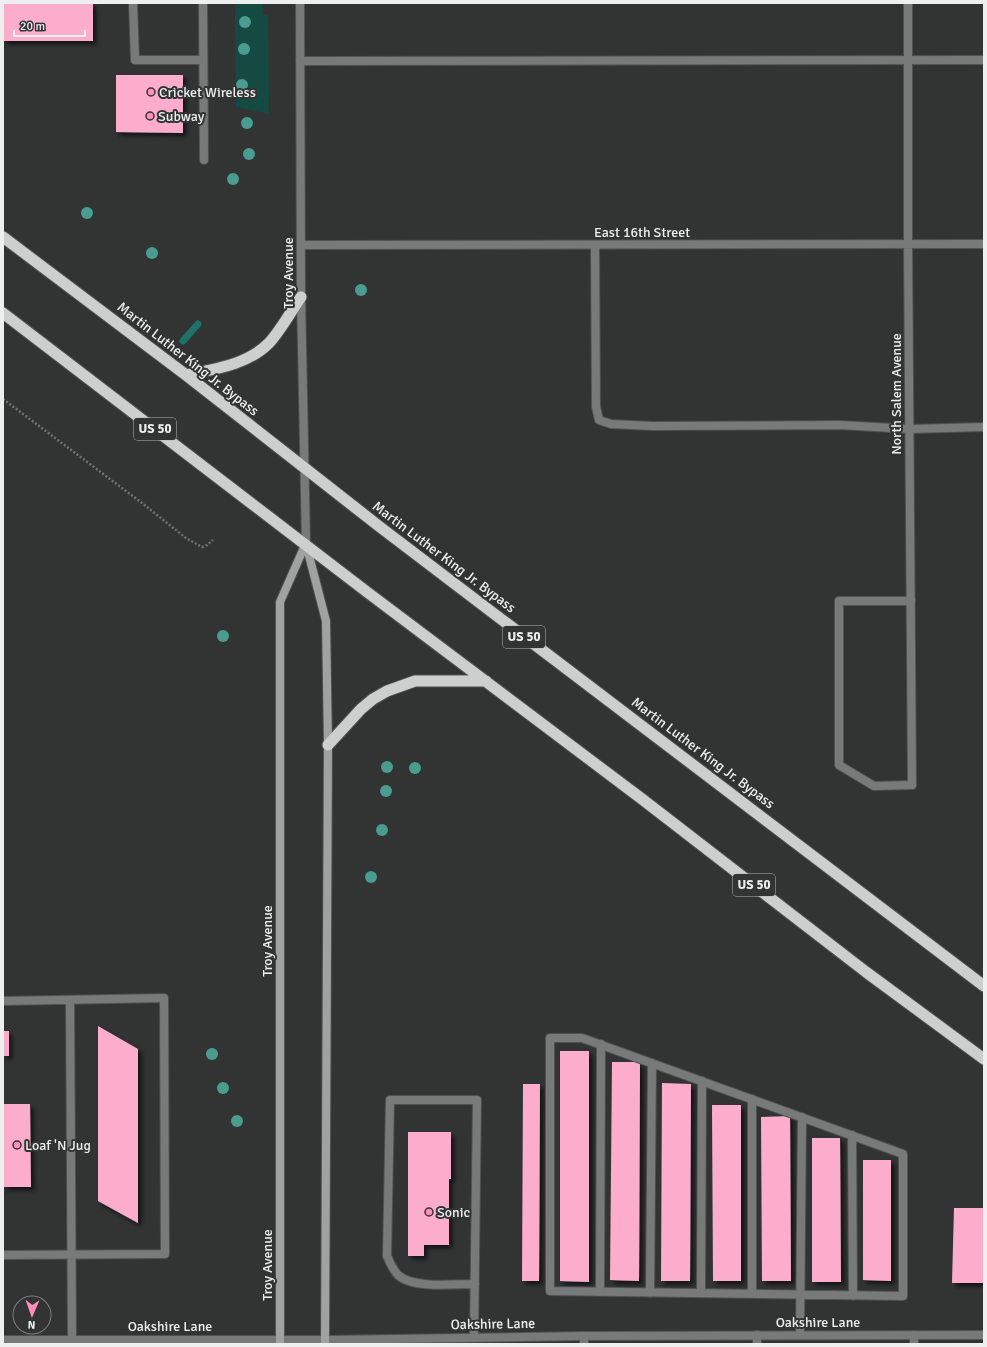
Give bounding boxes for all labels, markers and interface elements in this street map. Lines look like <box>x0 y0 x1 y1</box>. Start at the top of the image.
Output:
scale bar <box>14 12 85 38</box>
text: 20 m <box>20 19 45 34</box>
place label: Cricket Wireless <box>159 84 256 101</box>
marker: Cricket Wireless <box>146 87 156 97</box>
place label: Subway <box>158 108 205 125</box>
marker: Subway <box>145 111 155 121</box>
street label: East 16th Street <box>594 224 690 241</box>
street label: Troy Avenue <box>280 237 297 309</box>
street label: Martin Luther King Jr. Bypass <box>114 298 262 420</box>
street label: North Salem Avenue <box>888 333 905 455</box>
road number: US 50 <box>134 418 176 440</box>
street label: Martin Luther King Jr. Bypass <box>369 498 519 616</box>
road number: US 50 <box>503 626 545 648</box>
street label: Martin Luther King Jr. Bypass <box>628 694 778 812</box>
road number: US 50 <box>733 874 775 896</box>
street label: Troy Avenue <box>259 905 276 977</box>
place label: Loaf 'N Jug <box>25 1137 91 1154</box>
marker: Loaf 'N Jug <box>12 1140 22 1150</box>
place label: Sonic <box>437 1204 470 1221</box>
marker: Sonic <box>424 1207 434 1217</box>
street label: Troy Avenue <box>259 1229 276 1301</box>
north arrow <box>12 1295 52 1335</box>
street label: Oakshire Lane <box>776 1314 860 1331</box>
street label: Oakshire Lane <box>451 1315 535 1333</box>
text: N <box>28 1318 36 1331</box>
street label: Oakshire Lane <box>128 1318 212 1335</box>

